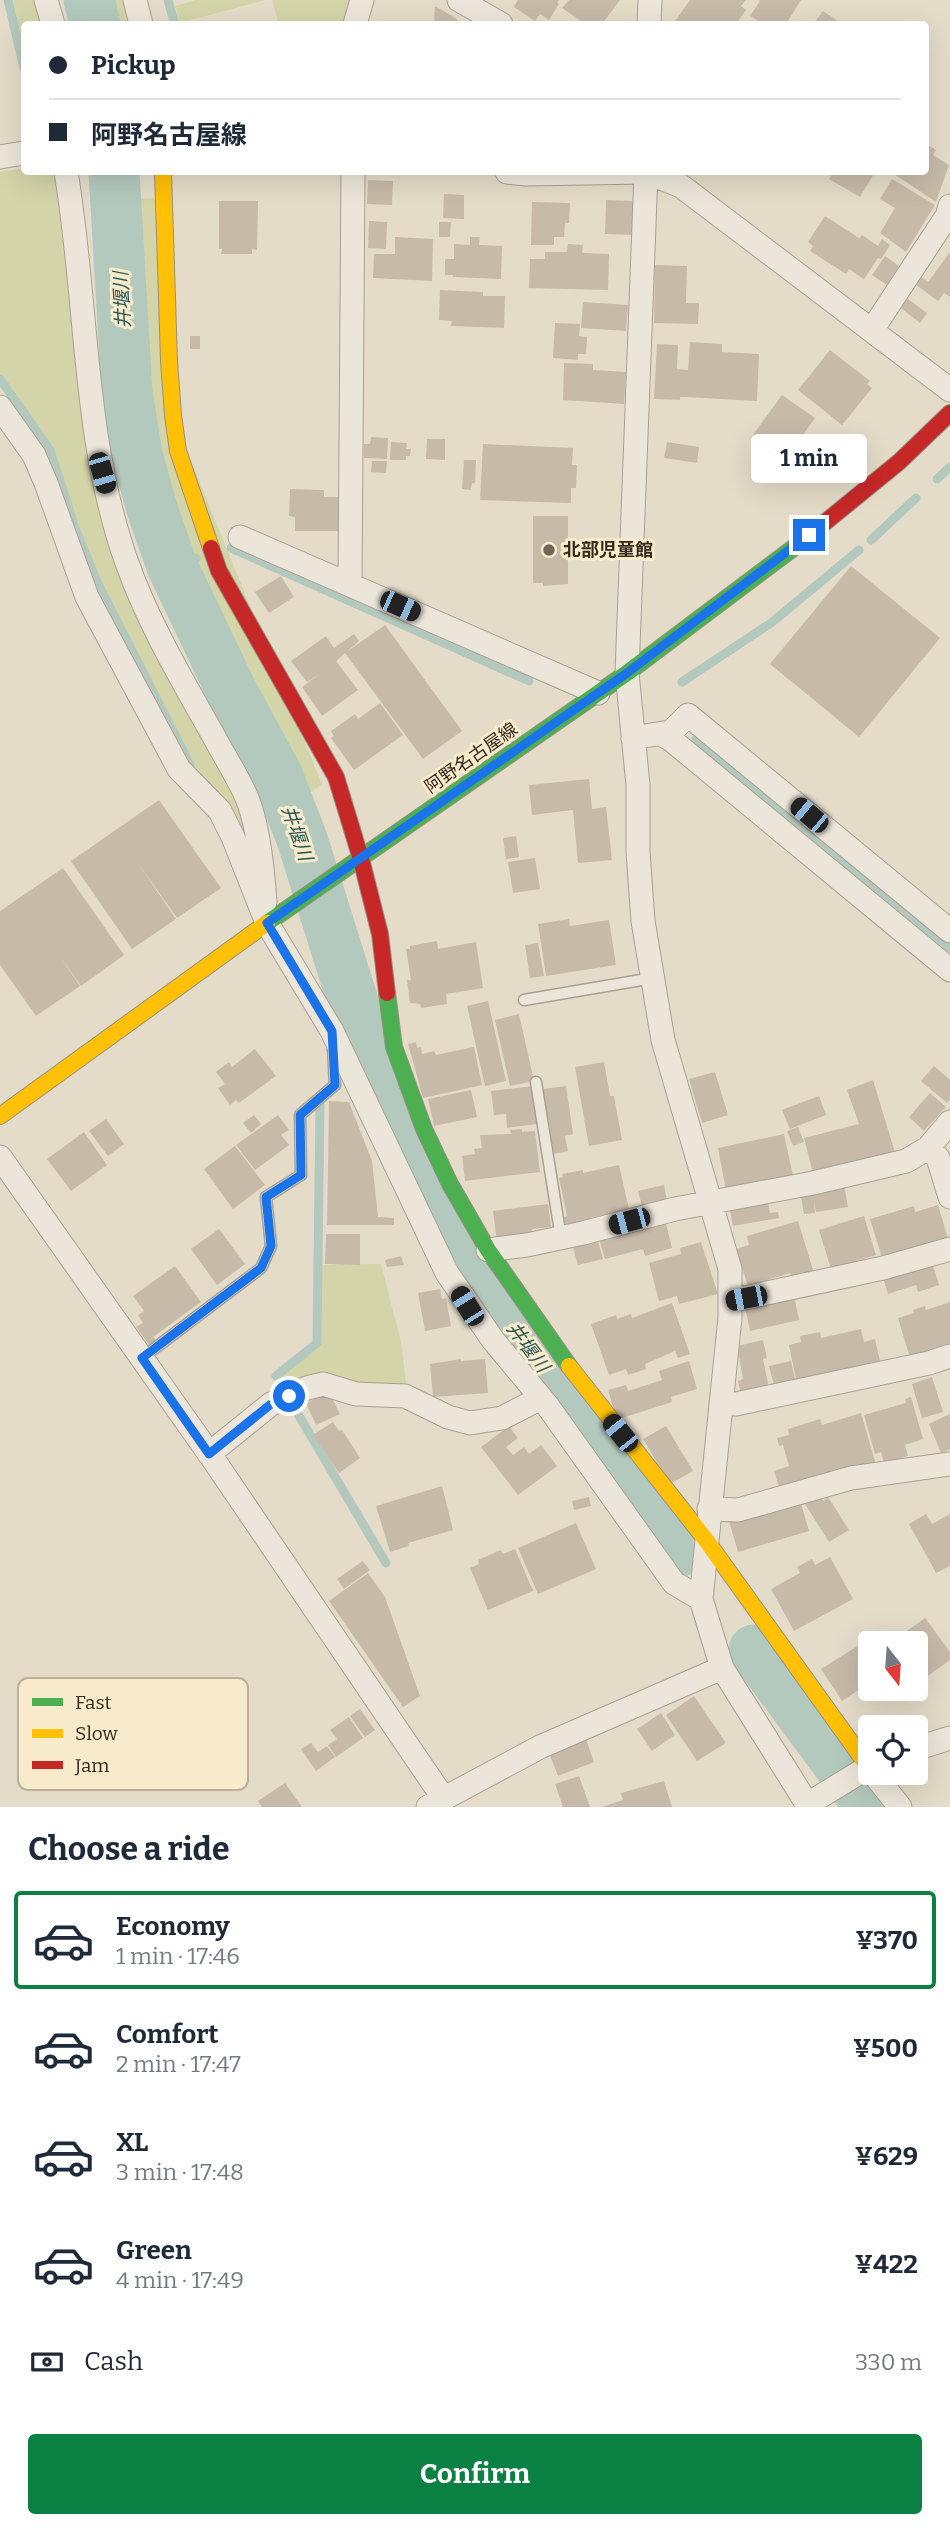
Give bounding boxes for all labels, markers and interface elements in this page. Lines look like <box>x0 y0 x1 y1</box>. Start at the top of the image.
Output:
text: Pickup <box>91 50 176 81</box>
text: 阿野名古屋線 <box>91 120 247 151</box>
water label: 井堰川 <box>109 269 135 329</box>
callout: 1 min <box>751 434 867 482</box>
text: 1 min <box>780 444 838 472</box>
car <box>87 450 118 496</box>
route end <box>793 519 825 551</box>
place label: 北部児童館 <box>563 539 653 561</box>
marker: 北部児童館 <box>541 542 557 558</box>
car <box>377 588 424 624</box>
street label: 阿野名古屋線 <box>420 718 522 798</box>
car <box>787 793 832 837</box>
water label: 井堰川 <box>277 802 318 866</box>
car <box>606 1205 653 1237</box>
car <box>447 1283 488 1329</box>
car <box>724 1284 769 1312</box>
water label: 井堰川 <box>502 1317 556 1378</box>
route start <box>273 1380 305 1412</box>
car <box>599 1410 642 1456</box>
north arrow <box>858 1631 928 1701</box>
map controls <box>858 1631 928 1785</box>
legend <box>18 1678 248 1790</box>
text: Fast <box>75 1691 112 1714</box>
button: locate <box>858 1715 928 1785</box>
text: Slow <box>75 1722 118 1745</box>
text: Jam <box>74 1754 109 1777</box>
text: Choose a ride <box>28 1830 229 1868</box>
icon: car <box>32 1909 95 1972</box>
text: Economy <box>116 1911 230 1942</box>
text: ¥370 <box>856 1925 918 1956</box>
text: 1 min · 17:46 <box>116 1942 240 1970</box>
icon: car <box>32 2017 95 2080</box>
text: Comfort <box>116 2019 219 2050</box>
text: ¥500 <box>853 2033 918 2064</box>
text: 2 min · 17:47 <box>116 2050 241 2078</box>
icon: car <box>32 2125 95 2188</box>
text: XL <box>116 2127 148 2158</box>
text: ¥629 <box>855 2141 918 2172</box>
text: 3 min · 17:48 <box>116 2158 244 2186</box>
icon: car <box>32 2233 95 2296</box>
text: Green <box>116 2235 192 2266</box>
text: ¥422 <box>855 2249 918 2280</box>
text: 4 min · 17:49 <box>116 2266 244 2294</box>
icon: cash <box>28 2343 66 2381</box>
text: Cash <box>84 2346 143 2377</box>
text: 330 m <box>855 2348 922 2376</box>
button: Confirm <box>28 2434 922 2514</box>

